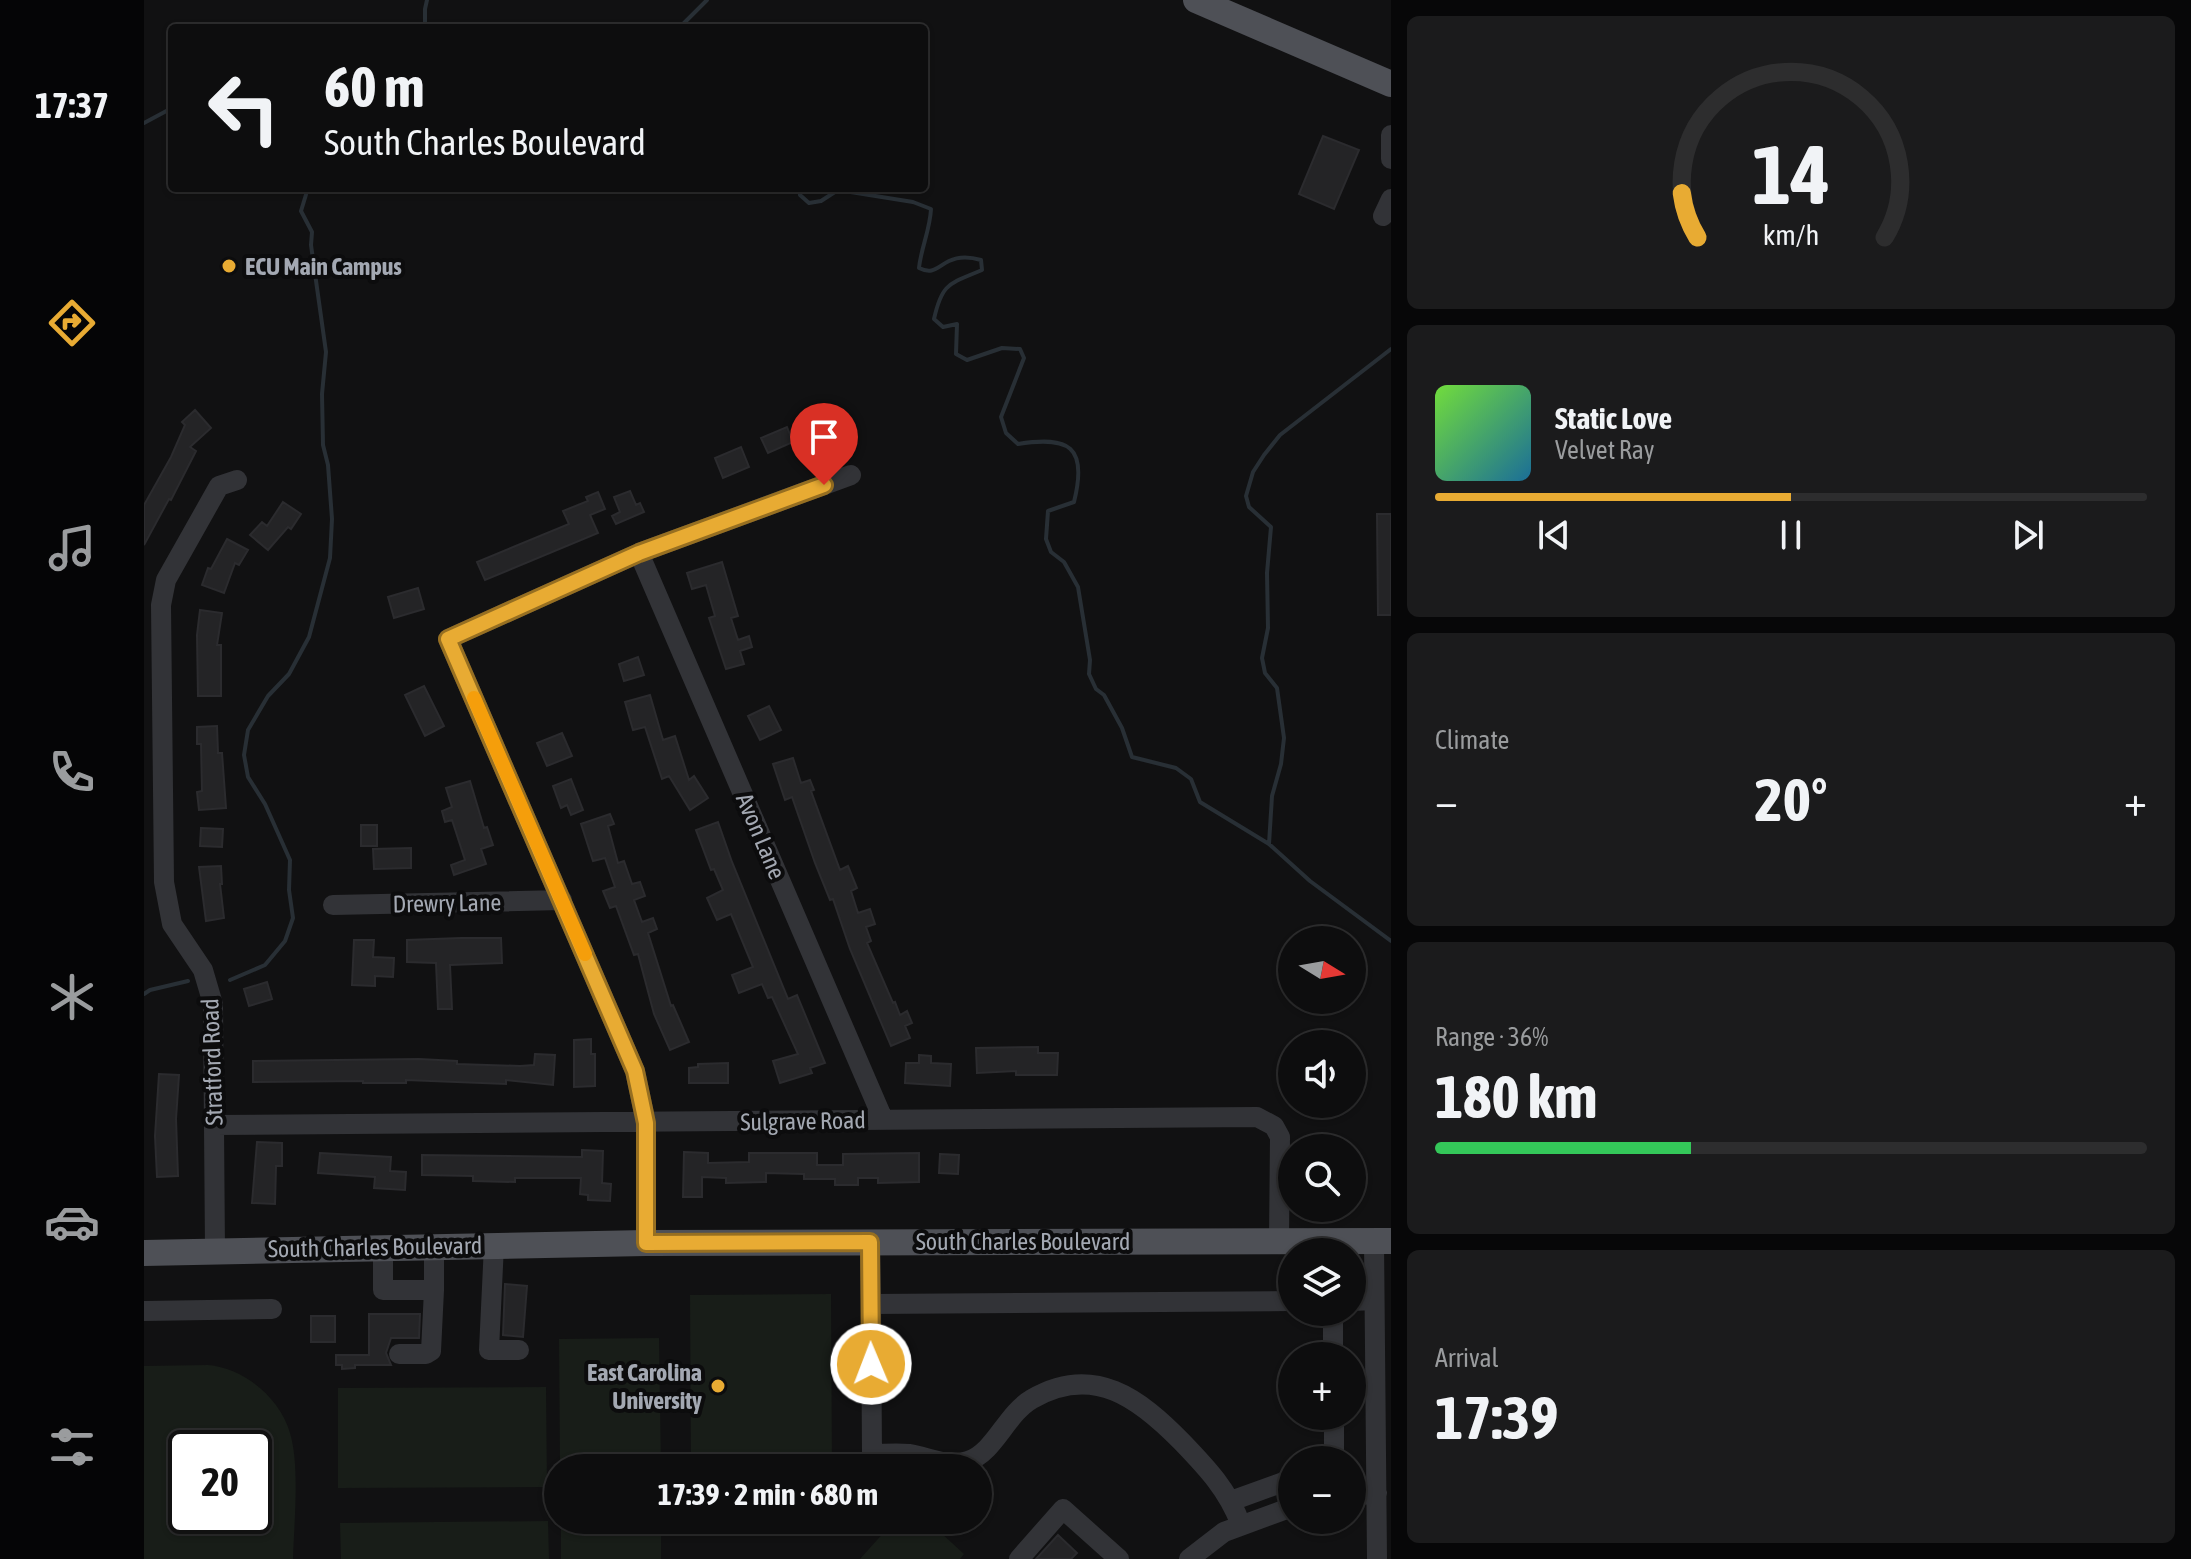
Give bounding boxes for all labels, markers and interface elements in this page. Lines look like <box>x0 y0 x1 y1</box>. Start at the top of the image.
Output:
text: 60 m <box>324 55 425 119</box>
icon: left <box>192 56 296 160</box>
text: 17:37 <box>35 84 109 126</box>
text: South Charles Boulevard <box>324 121 646 163</box>
text: 14 <box>1752 126 1830 222</box>
text: km/h <box>1763 218 1819 251</box>
place label: ECU Main Campus <box>245 253 402 280</box>
marker: ECU Main Campus <box>220 257 238 275</box>
icon: directions <box>44 295 100 351</box>
text: Static Love <box>1555 401 1672 435</box>
pin <box>790 403 858 485</box>
icon: arrive <box>802 415 846 459</box>
text: Velvet Ray <box>1555 435 1655 465</box>
icon: previous <box>1532 513 1576 557</box>
icon: pause <box>1769 513 1813 557</box>
icon: next <box>2006 513 2050 557</box>
icon: music <box>44 520 100 576</box>
text: Climate <box>1435 725 1509 755</box>
icon: phone <box>44 744 100 800</box>
text: 20° <box>1755 765 1827 834</box>
text: − <box>1435 775 1458 825</box>
text: + <box>2124 775 2147 825</box>
street label: Avon Lane <box>731 789 791 883</box>
street label: Drewry Lane <box>392 889 502 917</box>
north arrow <box>1278 926 1366 1014</box>
map controls <box>1278 926 1366 1534</box>
icon: climate <box>44 969 100 1025</box>
street label: Stratford Road <box>196 998 228 1126</box>
text: Range · 36% <box>1435 1022 1548 1052</box>
button: sound <box>1278 1030 1366 1118</box>
text: 180 km <box>1435 1062 1597 1131</box>
street label: Sulgrave Road <box>740 1106 866 1136</box>
button: search <box>1278 1134 1366 1222</box>
icon: car <box>44 1194 100 1250</box>
street label: South Charles Boulevard <box>916 1228 1130 1255</box>
street label: South Charles Boulevard <box>268 1232 482 1262</box>
button: layers <box>1278 1238 1366 1326</box>
position arrow <box>829 1322 913 1406</box>
button: + <box>1278 1342 1366 1430</box>
text: Arrival <box>1435 1343 1499 1373</box>
place label: East Carolina University <box>587 1359 702 1414</box>
marker: East Carolina University <box>709 1377 727 1395</box>
text: 17:39 <box>1435 1383 1558 1452</box>
icon: filters <box>44 1419 100 1475</box>
speed limit sign: 20 <box>168 1430 272 1534</box>
button: − <box>1278 1446 1366 1534</box>
text: 17:39 · 2 min · 680 m <box>658 1477 878 1511</box>

